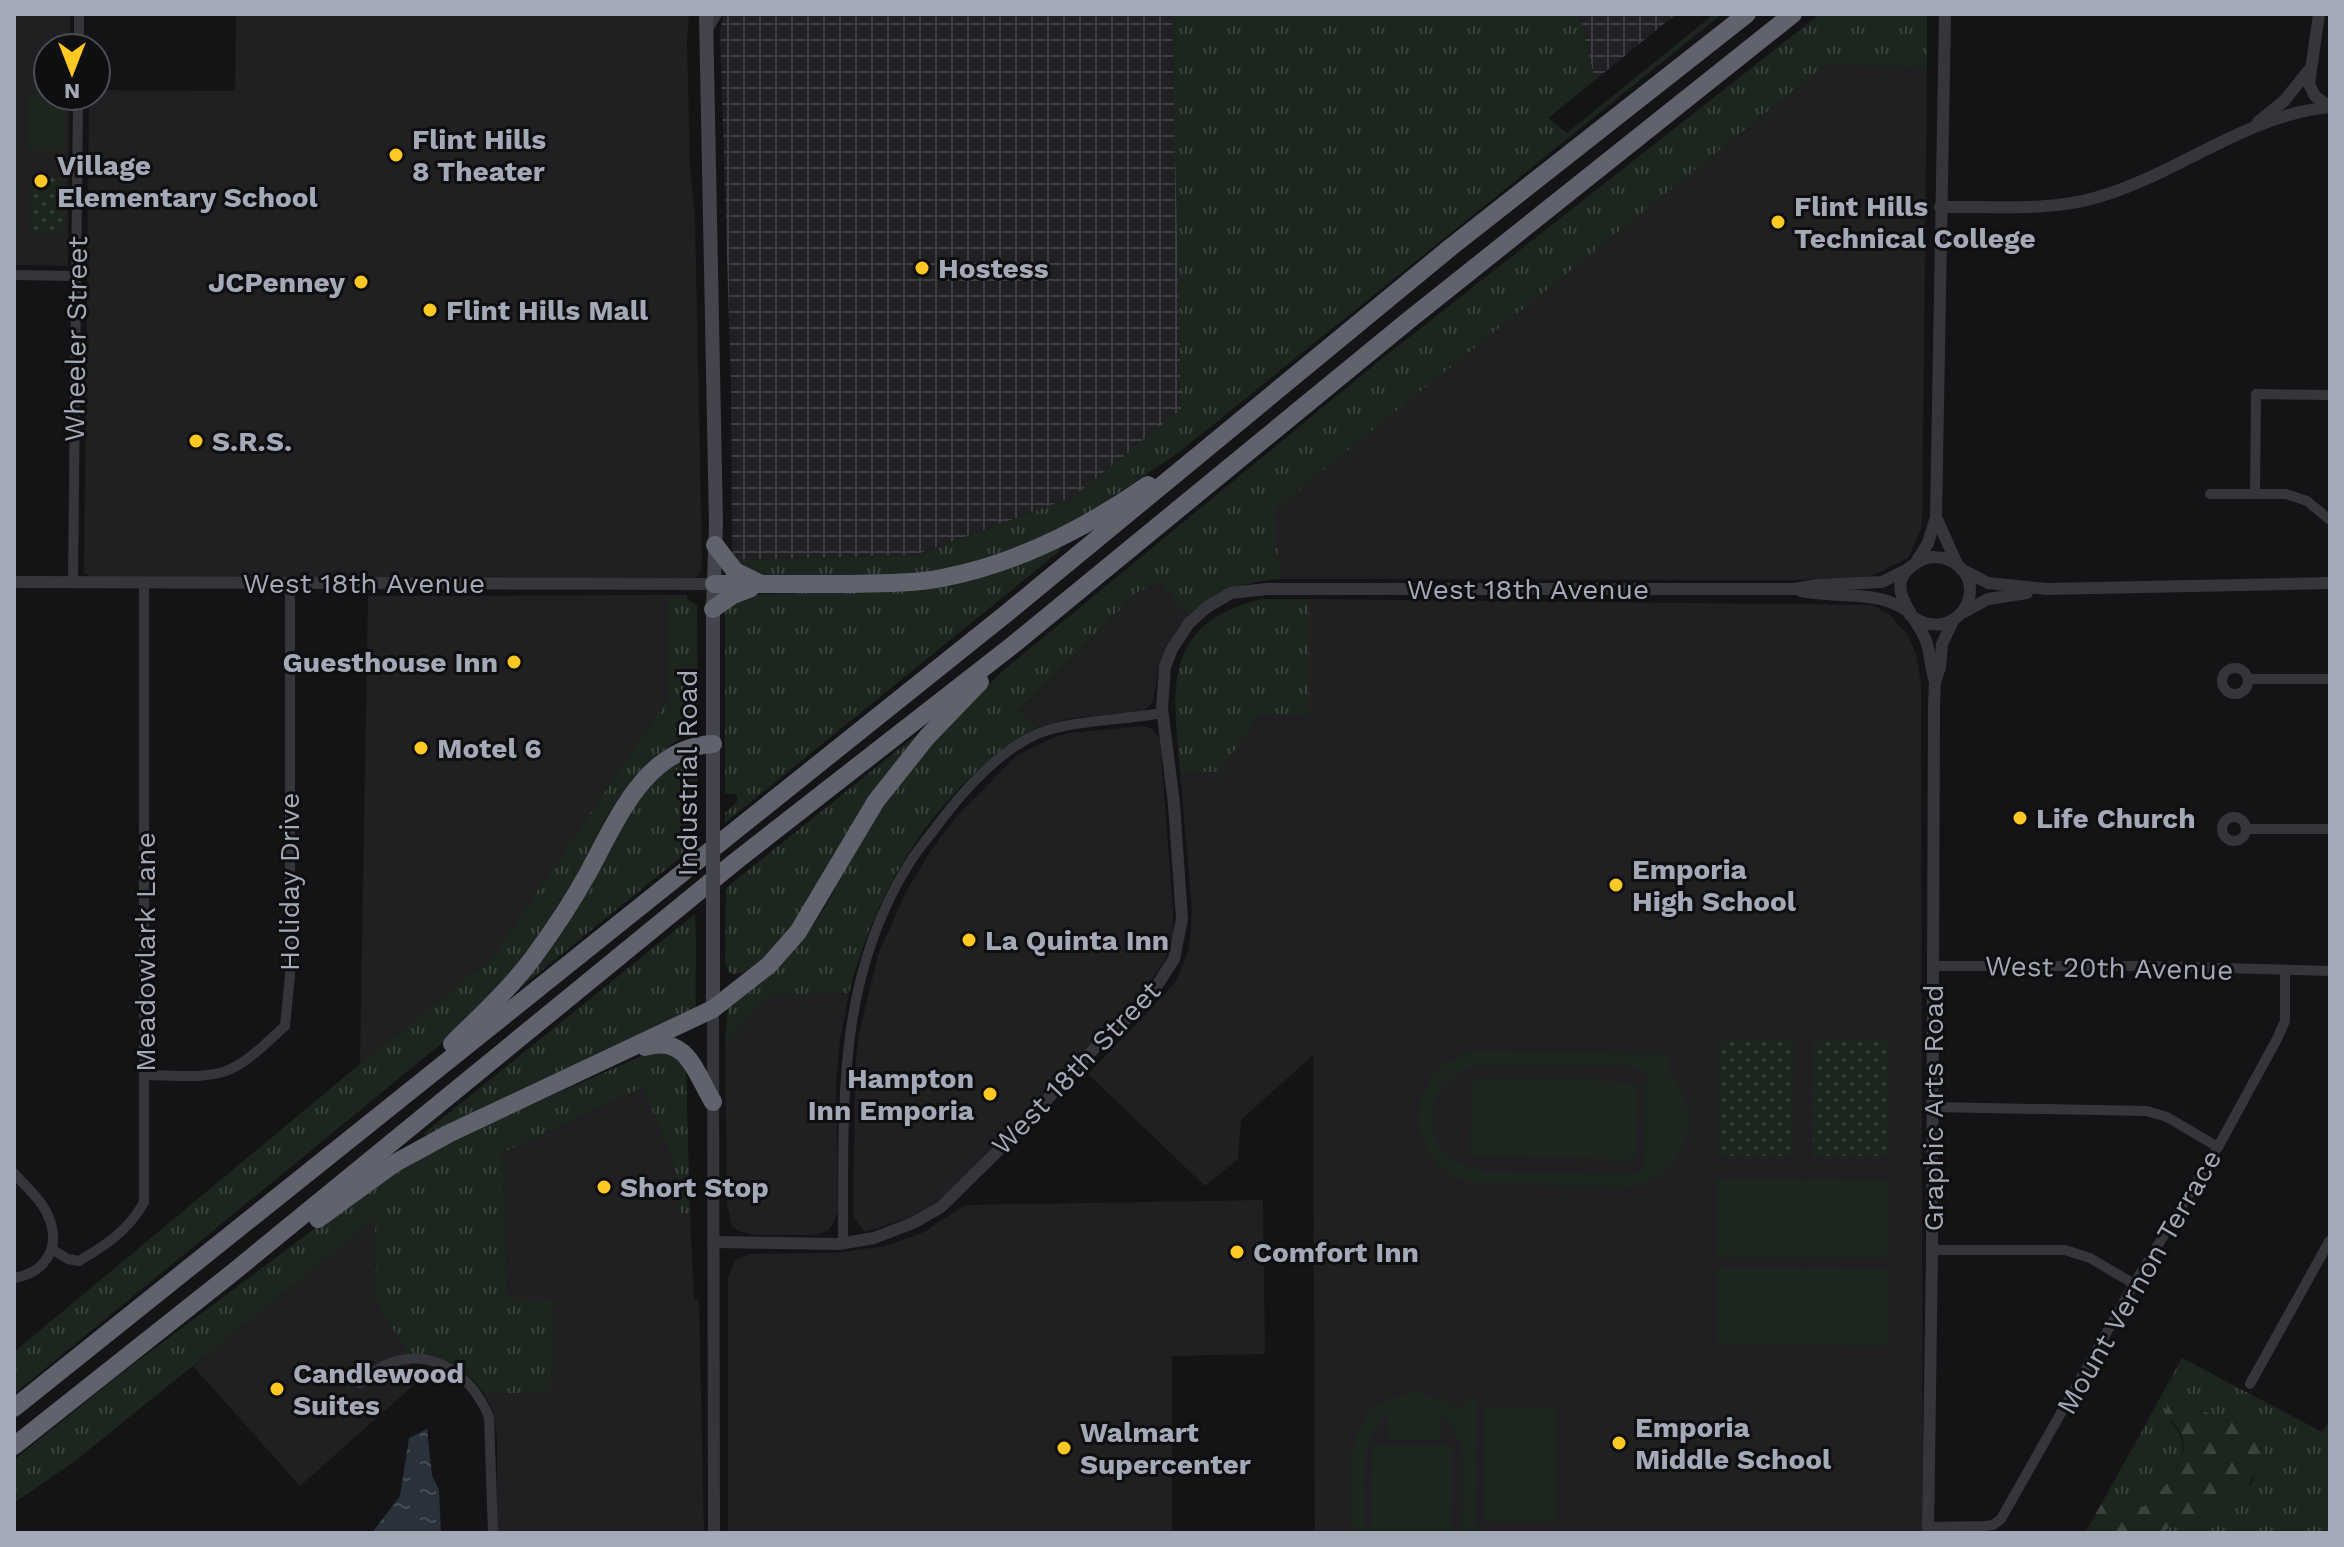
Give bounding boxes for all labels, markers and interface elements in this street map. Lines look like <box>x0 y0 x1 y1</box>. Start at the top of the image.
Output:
north arrow <box>32 32 112 112</box>
text: N <box>64 79 80 104</box>
place label: Flint Hills 8 Theater <box>412 123 546 188</box>
marker: Flint Hills 8 Theater <box>387 146 405 164</box>
place label: Village Elementary School <box>57 149 319 214</box>
marker: Village Elementary School <box>32 172 50 190</box>
place label: Flint Hills Technical College <box>1794 190 2036 255</box>
marker: Flint Hills Technical College <box>1769 213 1787 231</box>
street label: Wheeler Street <box>58 236 94 442</box>
place label: Hostess <box>938 252 1049 285</box>
marker: Hostess <box>913 259 931 277</box>
place label: JCPenney <box>208 266 345 299</box>
marker: JCPenney <box>352 273 370 291</box>
place label: Flint Hills Mall <box>446 294 649 327</box>
marker: Flint Hills Mall <box>421 301 439 319</box>
place label: S.R.S. <box>212 425 292 458</box>
marker: S.R.S. <box>187 432 205 450</box>
street label: West 18th Avenue <box>243 567 485 600</box>
street label: West 18th Avenue <box>1407 573 1649 606</box>
place label: Guesthouse Inn <box>283 646 498 679</box>
marker: Guesthouse Inn <box>505 653 523 671</box>
street label: Industrial Road <box>671 669 704 877</box>
place label: Motel 6 <box>437 732 542 765</box>
marker: Motel 6 <box>412 739 430 757</box>
street label: Holiday Drive <box>273 793 306 971</box>
place label: Life Church <box>2036 802 2196 835</box>
marker: Life Church <box>2011 809 2029 827</box>
street label: Meadowlark Lane <box>129 832 162 1072</box>
place label: Emporia High School <box>1632 853 1797 918</box>
marker: Emporia High School <box>1607 876 1625 894</box>
place label: La Quinta Inn <box>985 924 1169 957</box>
marker: La Quinta Inn <box>960 931 978 949</box>
street label: West 20th Avenue <box>1985 949 2233 987</box>
street label: West 18th Street <box>985 974 1167 1162</box>
street label: Graphic Arts Road <box>1917 984 1950 1232</box>
place label: Hampton Inn Emporia <box>808 1062 975 1127</box>
marker: Hampton Inn Emporia <box>981 1085 999 1103</box>
street label: Mount Vernon Terrace <box>2050 1144 2228 1420</box>
place label: Short Stop <box>620 1171 769 1204</box>
marker: Short Stop <box>595 1178 613 1196</box>
place label: Comfort Inn <box>1253 1236 1419 1269</box>
marker: Comfort Inn <box>1228 1243 1246 1261</box>
place label: Candlewood Suites <box>293 1357 464 1422</box>
marker: Candlewood Suites <box>268 1380 286 1398</box>
place label: Emporia Middle School <box>1635 1411 1832 1476</box>
place label: Walmart Supercenter <box>1080 1416 1251 1481</box>
marker: Emporia Middle School <box>1610 1434 1628 1452</box>
marker: Walmart Supercenter <box>1055 1439 1073 1457</box>

